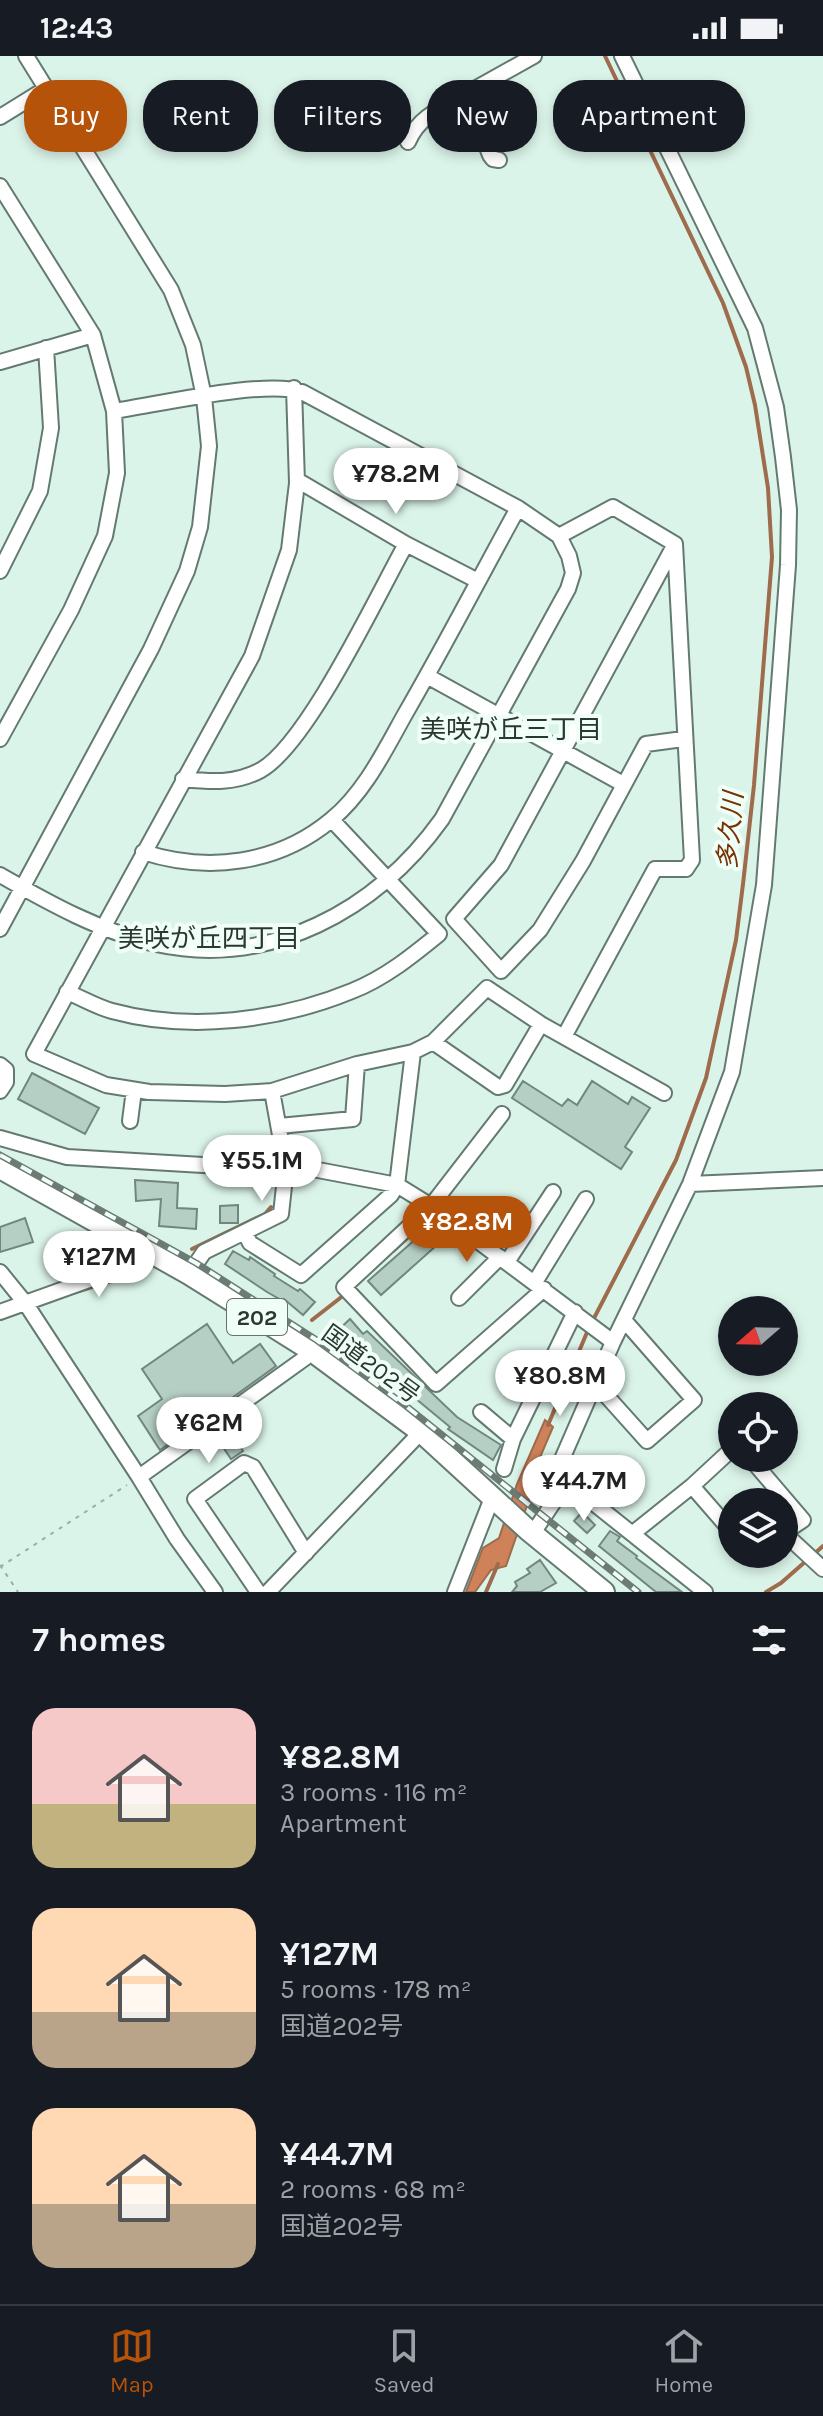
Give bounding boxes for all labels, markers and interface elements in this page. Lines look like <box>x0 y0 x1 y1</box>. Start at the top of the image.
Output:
text: 12:43 <box>40 10 113 46</box>
chip: Buy <box>24 80 127 152</box>
chip: Rent <box>143 80 258 152</box>
chip: Filters <box>274 80 411 152</box>
chip: New <box>427 80 537 152</box>
chip: Apartment <box>553 80 745 152</box>
pin: ¥78.2M <box>331 448 461 516</box>
text: ¥78.2M <box>351 458 441 489</box>
district label: 美咲が丘三丁目 <box>420 714 602 745</box>
water label: 多久川 <box>712 788 750 871</box>
district label: 美咲が丘四丁目 <box>118 923 300 954</box>
pin: ¥55.1M <box>197 1135 327 1203</box>
text: ¥55.1M <box>220 1145 304 1176</box>
pin: ¥82.8M <box>402 1196 532 1264</box>
text: ¥82.8M <box>421 1206 513 1237</box>
pin: ¥127M <box>43 1231 155 1299</box>
text: ¥127M <box>61 1241 137 1272</box>
north arrow <box>718 1296 798 1376</box>
map controls <box>718 1296 798 1568</box>
road number: 202 <box>227 1299 287 1335</box>
street label: 国道202号 <box>317 1319 425 1409</box>
pin: ¥80.8M <box>495 1350 625 1418</box>
text: ¥80.8M <box>513 1360 607 1391</box>
button: locate <box>718 1392 798 1472</box>
pin: ¥62M <box>162 1397 256 1465</box>
text: ¥62M <box>174 1407 244 1438</box>
pin: ¥44.7M <box>519 1455 649 1523</box>
text: ¥44.7M <box>540 1465 628 1496</box>
button: layers <box>718 1488 798 1568</box>
icon: filters <box>747 1618 791 1662</box>
text: 7 homes <box>32 1620 166 1660</box>
text: ¥82.8M <box>280 1737 402 1777</box>
icon: home <box>96 1740 192 1836</box>
text: 3 rooms · 116 m² <box>280 1777 467 1808</box>
text: Apartment <box>280 1808 407 1839</box>
text: ¥127M <box>280 1934 379 1974</box>
icon: home <box>96 1940 192 2036</box>
text: 5 rooms · 178 m² <box>280 1974 471 2005</box>
text: 国道202号 <box>280 2011 404 2042</box>
text: ¥44.7M <box>280 2134 394 2174</box>
icon: home <box>96 2140 192 2236</box>
text: 2 rooms · 68 m² <box>280 2174 466 2205</box>
text: 国道202号 <box>280 2211 404 2242</box>
tab: Map <box>110 2324 154 2398</box>
tab: Saved <box>374 2324 435 2398</box>
tab: Home <box>654 2324 713 2398</box>

